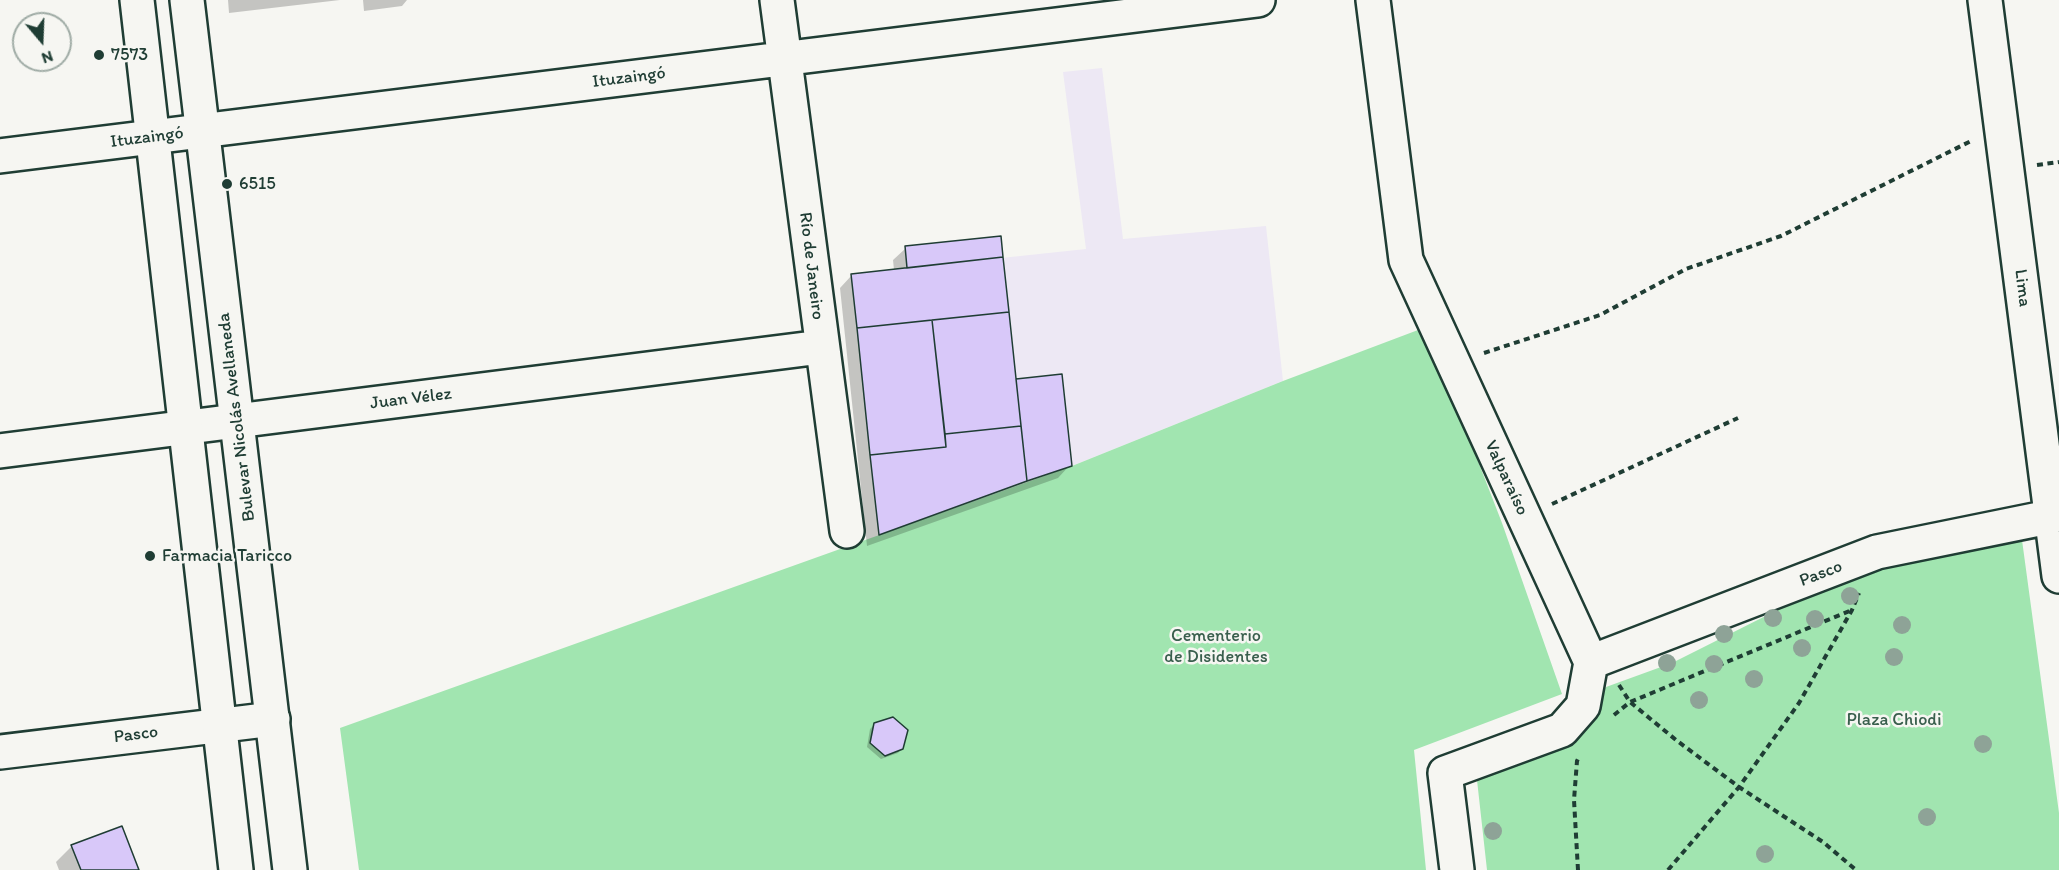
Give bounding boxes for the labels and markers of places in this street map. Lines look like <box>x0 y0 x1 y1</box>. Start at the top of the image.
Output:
place label: 7573 <box>111 44 148 66</box>
marker: 7573 <box>92 48 106 62</box>
place label: 6515 <box>239 173 276 195</box>
marker: 6515 <box>220 177 234 191</box>
place label: Farmacia Taricco <box>162 545 292 567</box>
marker: Farmacia Taricco <box>143 549 157 563</box>

